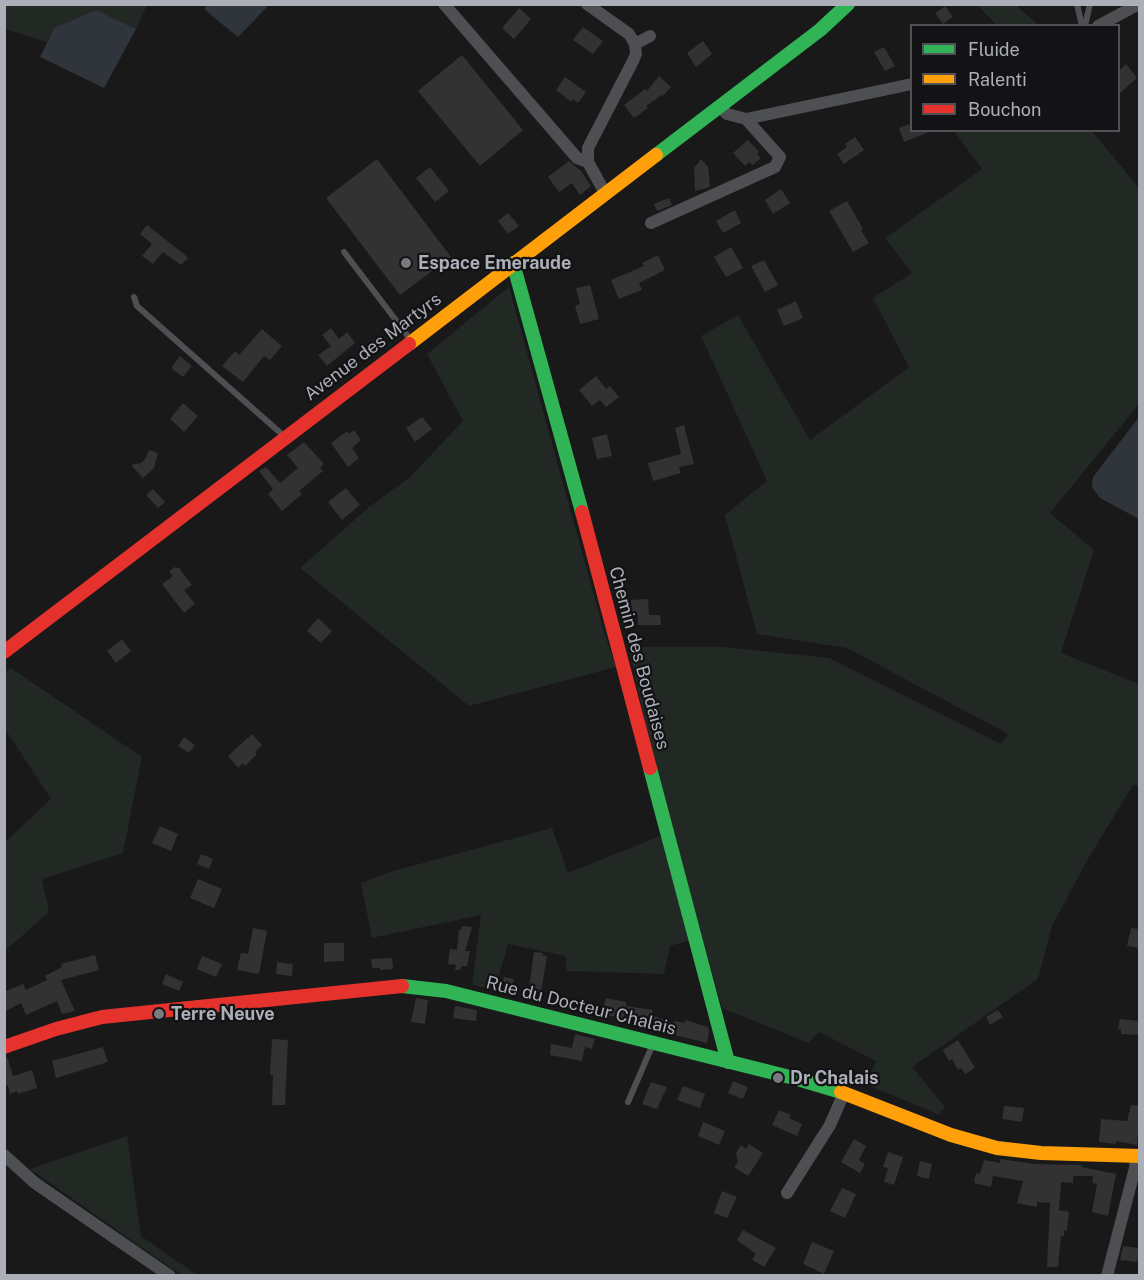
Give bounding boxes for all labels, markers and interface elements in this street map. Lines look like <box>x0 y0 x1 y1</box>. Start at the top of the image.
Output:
legend <box>910 24 1120 132</box>
text: Fluide <box>968 39 1020 60</box>
text: Ralenti <box>968 69 1027 90</box>
text: Bouchon <box>968 99 1041 120</box>
place label: Espace Emeraude <box>418 252 571 274</box>
marker: Espace Emeraude <box>399 256 413 270</box>
street label: Avenue des Martyrs <box>300 288 446 406</box>
street label: Chemin des Boudaises <box>604 564 674 752</box>
street label: Rue du Docteur Chalais <box>484 972 678 1040</box>
place label: Terre Neuve <box>171 1003 275 1025</box>
marker: Terre Neuve <box>152 1007 166 1021</box>
place label: Dr Chalais <box>790 1067 878 1089</box>
marker: Dr Chalais <box>771 1071 785 1085</box>

